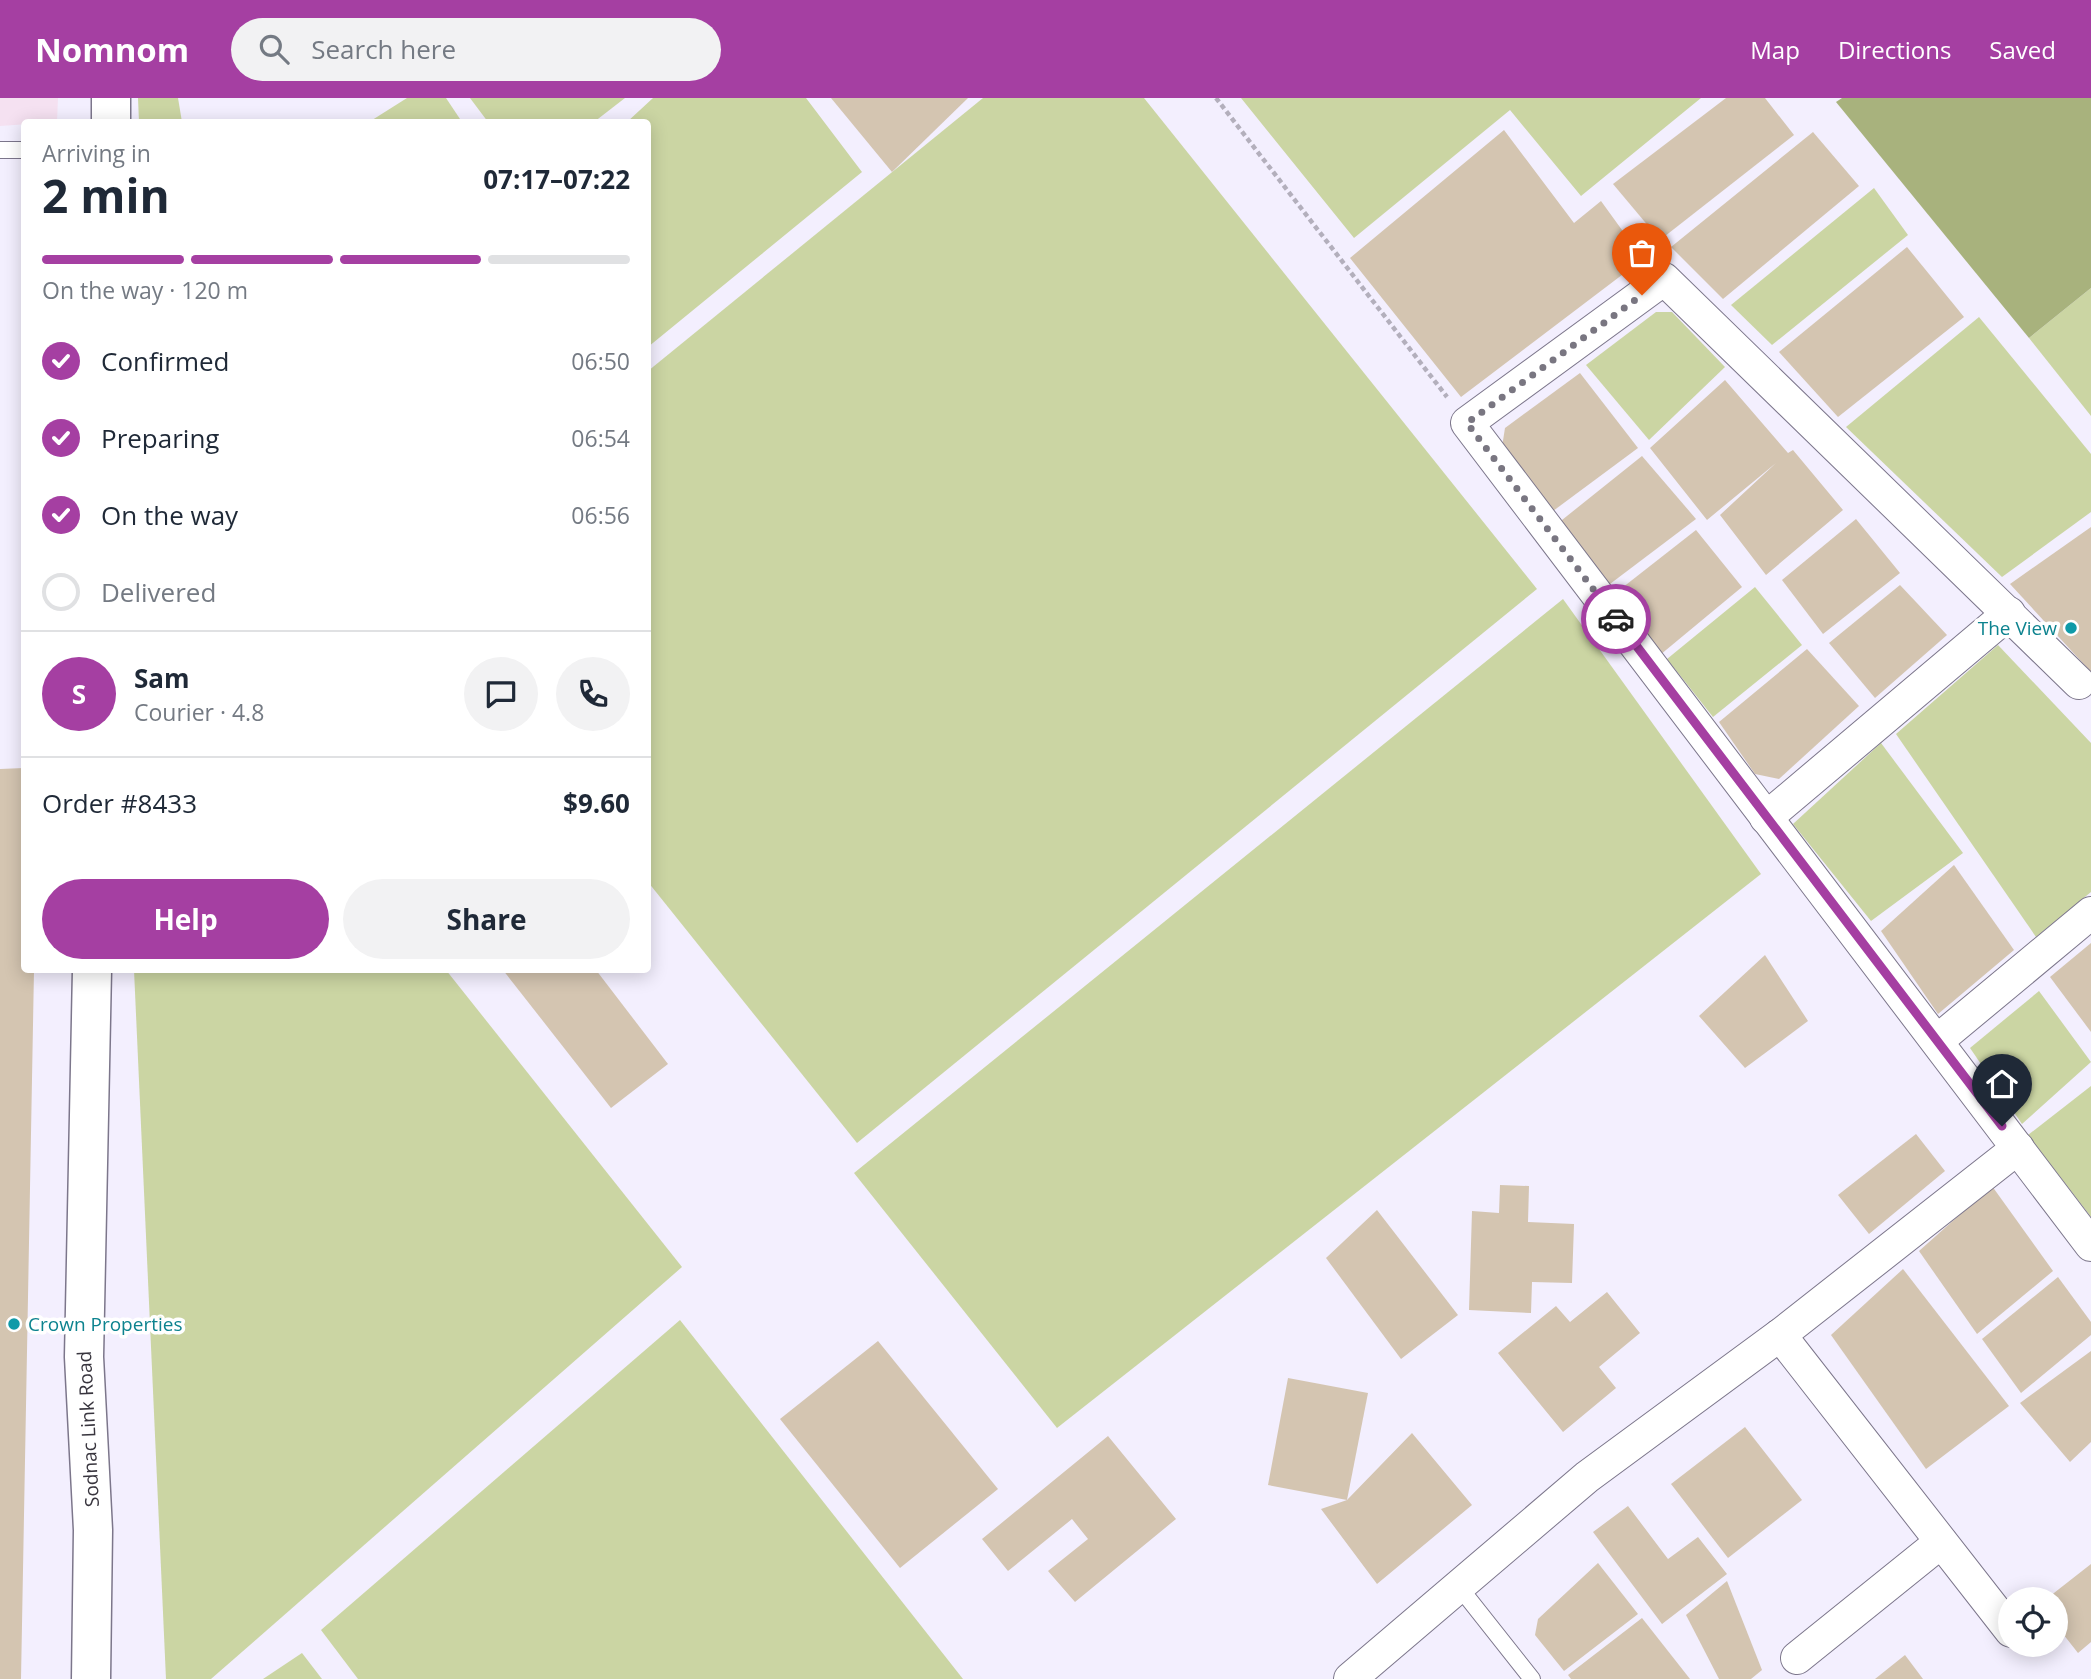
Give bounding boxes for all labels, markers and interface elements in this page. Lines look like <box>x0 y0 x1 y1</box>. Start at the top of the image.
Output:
search box <box>231 18 721 81</box>
text: Nomnom <box>35 27 189 72</box>
icon: search <box>255 30 293 68</box>
text: Search here <box>311 31 456 67</box>
text: Map <box>1750 33 1800 66</box>
text: Directions <box>1838 33 1951 66</box>
text: Saved <box>1989 33 2056 66</box>
text: Arriving in <box>42 137 151 169</box>
text: 07:17–07:22 <box>483 161 630 197</box>
text: 2 min <box>42 164 170 226</box>
pin <box>1612 223 1672 295</box>
icon: bag <box>1623 234 1661 272</box>
text: On the way · 120 m <box>42 274 248 306</box>
icon: check <box>42 342 80 380</box>
text: Confirmed <box>101 343 229 379</box>
text: 06:50 <box>571 345 630 377</box>
icon: check <box>42 419 80 457</box>
text: Preparing <box>101 420 219 456</box>
text: 06:54 <box>571 422 630 454</box>
icon: check <box>42 496 80 534</box>
text: On the way <box>101 497 238 533</box>
text: 06:56 <box>571 499 630 531</box>
text: Delivered <box>101 574 216 610</box>
courier <box>1581 584 1651 654</box>
icon: car <box>1597 600 1635 638</box>
place label: The View <box>1978 615 2057 641</box>
marker: The View <box>2063 620 2079 636</box>
button: chat <box>464 657 538 731</box>
button: phone <box>556 657 630 731</box>
text: Sam <box>134 660 190 696</box>
text: S <box>72 676 86 712</box>
text: Courier · 4.8 <box>134 696 264 728</box>
text: Order #8433 <box>42 785 197 821</box>
text: $9.60 <box>563 785 630 821</box>
button: Help <box>42 879 329 959</box>
button: Share <box>343 879 630 959</box>
pin <box>1972 1054 2032 1126</box>
icon: home <box>1983 1065 2021 1103</box>
place label: Crown Properties <box>28 1311 182 1337</box>
marker: Crown Properties <box>6 1316 22 1332</box>
street label: Sodnac Link Road <box>71 1350 105 1508</box>
map controls <box>1998 1587 2068 1657</box>
button: locate <box>1998 1587 2068 1657</box>

